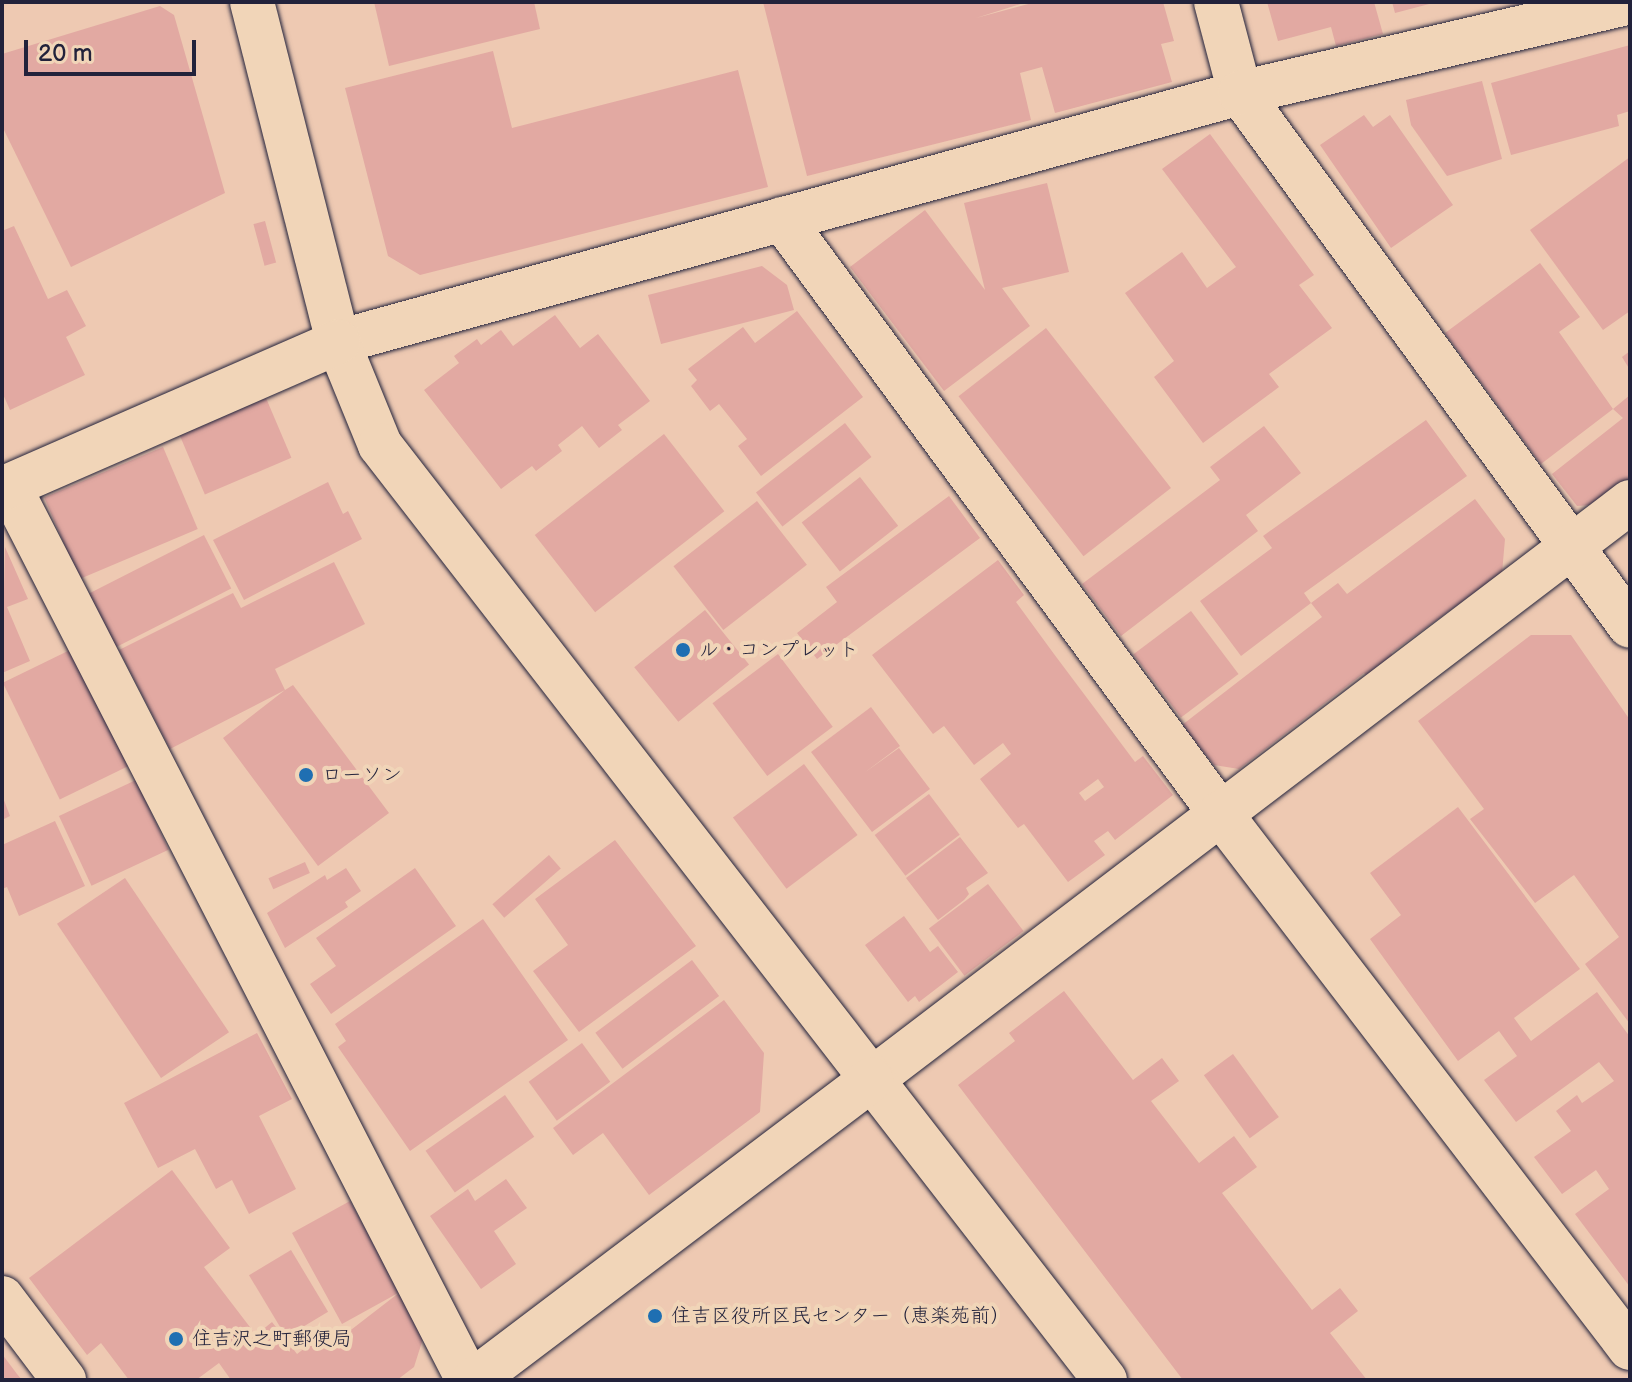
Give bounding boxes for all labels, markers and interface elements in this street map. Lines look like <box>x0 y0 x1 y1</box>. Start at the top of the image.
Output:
scale bar <box>28 24 200 74</box>
text: 20 m <box>38 39 93 68</box>
place label: ル・コンプレット <box>699 638 859 662</box>
marker: ル・コンプレット <box>674 641 692 659</box>
place label: ローソン <box>322 763 402 787</box>
marker: ローソン <box>297 766 315 784</box>
place label: 住吉区役所区民センター（恵楽苑前） <box>671 1304 1011 1328</box>
marker: 住吉区役所区民センター（恵楽苑前） <box>646 1307 664 1325</box>
place label: 住吉沢之町郵便局 <box>192 1327 352 1351</box>
marker: 住吉沢之町郵便局 <box>167 1330 185 1348</box>

